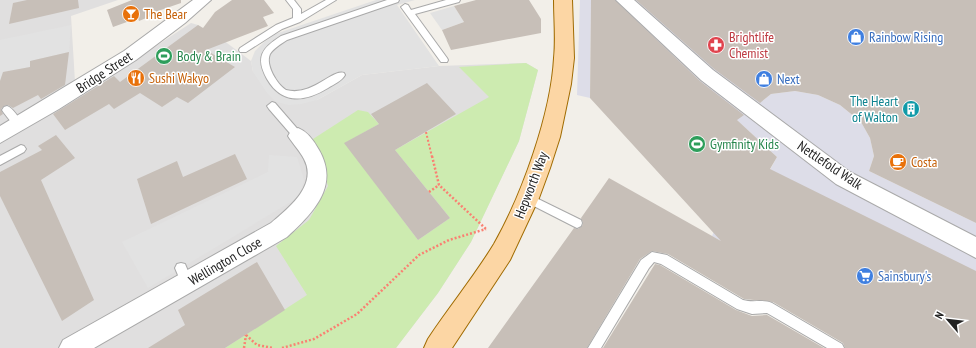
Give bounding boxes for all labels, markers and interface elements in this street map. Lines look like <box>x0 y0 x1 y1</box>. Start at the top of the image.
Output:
bar icon: The Bear <box>121 4 141 24</box>
place label: The Bear <box>144 5 187 23</box>
shop icon: Rainbow Rising <box>846 27 866 47</box>
place label: Brightlife Chemist <box>729 28 774 62</box>
place label: Rainbow Rising <box>869 28 943 46</box>
pharmacy icon: Brightlife Chemist <box>706 35 726 55</box>
sports icon: Body & Brain <box>154 46 174 66</box>
street label: Bridge Street <box>73 47 136 97</box>
place label: Body & Brain <box>177 47 241 65</box>
restaurant icon: Sushi Wakyo <box>126 68 146 88</box>
place label: Sushi Wakyo <box>149 69 209 87</box>
shop icon: Next <box>754 69 774 89</box>
place label: Next <box>777 70 800 88</box>
place label: The Heart of Walton <box>850 92 898 126</box>
building icon: The Heart of Walton <box>901 99 921 119</box>
sports icon: Gymfinity Kids <box>687 134 707 154</box>
place label: Gymfinity Kids <box>710 135 779 153</box>
street label: Nettlefold Walk <box>794 137 867 194</box>
street label: Hepworth Way <box>510 148 552 221</box>
cafe icon: Costa <box>888 152 908 172</box>
place label: Costa <box>911 153 937 171</box>
street label: Wellington Close <box>185 233 265 289</box>
supermarket icon: Sainsbury's <box>855 266 875 286</box>
place label: Sainsbury's <box>878 267 932 285</box>
north arrow <box>928 300 968 340</box>
text: N <box>932 309 947 321</box>

